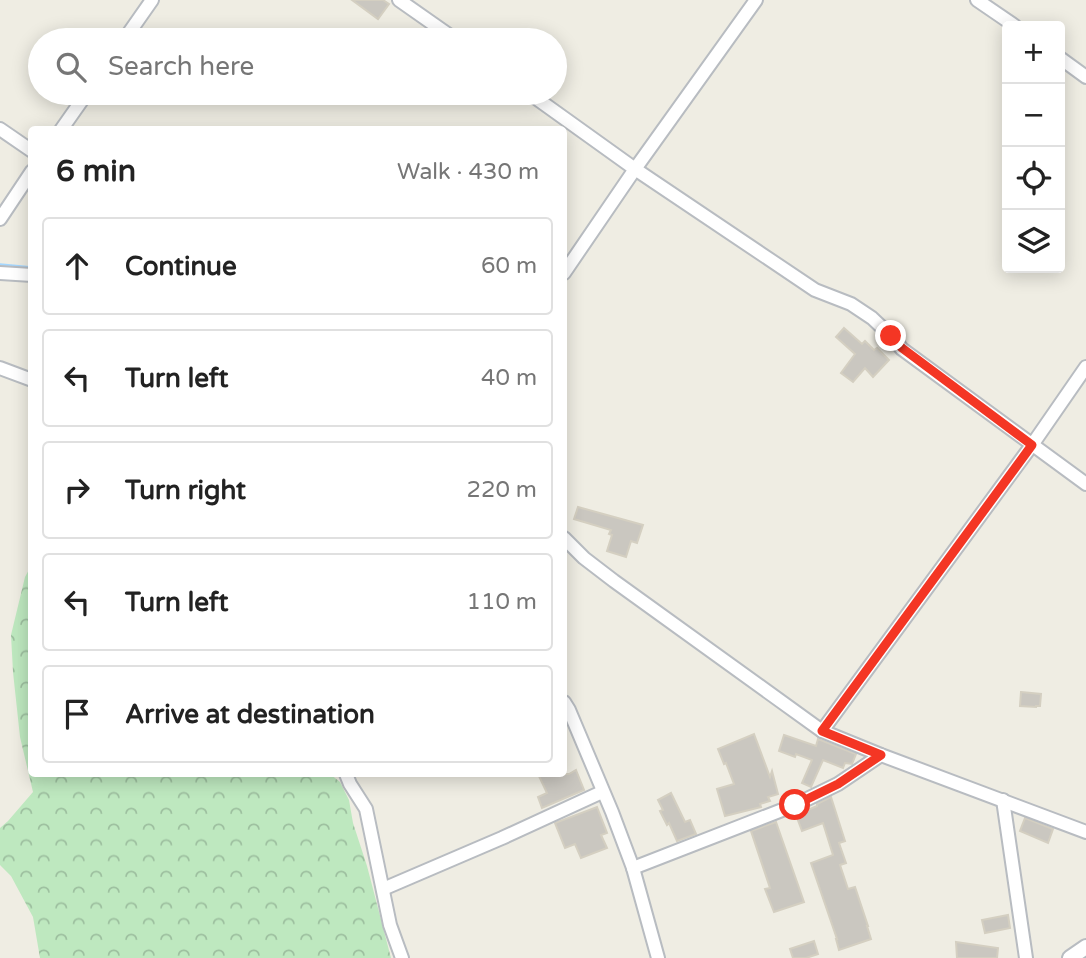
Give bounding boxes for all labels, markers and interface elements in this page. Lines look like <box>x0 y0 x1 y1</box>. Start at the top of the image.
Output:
map controls <box>1002 21 1065 273</box>
button: + <box>1002 21 1065 84</box>
search box <box>28 28 567 105</box>
icon: search <box>52 48 90 86</box>
text: Search here <box>108 51 254 82</box>
button: − <box>1002 84 1065 147</box>
button: locate <box>1002 147 1065 210</box>
text: 6 min <box>56 153 136 190</box>
text: Walk · 430 m <box>397 158 539 186</box>
button: layers <box>1002 210 1065 273</box>
icon: ahead <box>58 247 96 285</box>
text: Continue <box>125 251 237 282</box>
text: 60 m <box>481 252 537 280</box>
route end <box>875 320 906 351</box>
icon: left <box>58 359 96 397</box>
text: Turn left <box>125 363 228 394</box>
text: 40 m <box>481 364 537 392</box>
icon: right <box>58 471 96 509</box>
text: Turn right <box>125 475 246 506</box>
text: 220 m <box>467 476 537 504</box>
icon: left <box>58 583 96 621</box>
text: Turn left <box>125 587 228 618</box>
text: 110 m <box>467 588 537 616</box>
icon: arrive <box>58 695 96 733</box>
text: Arrive at destination <box>125 699 375 730</box>
route start <box>779 789 810 820</box>

